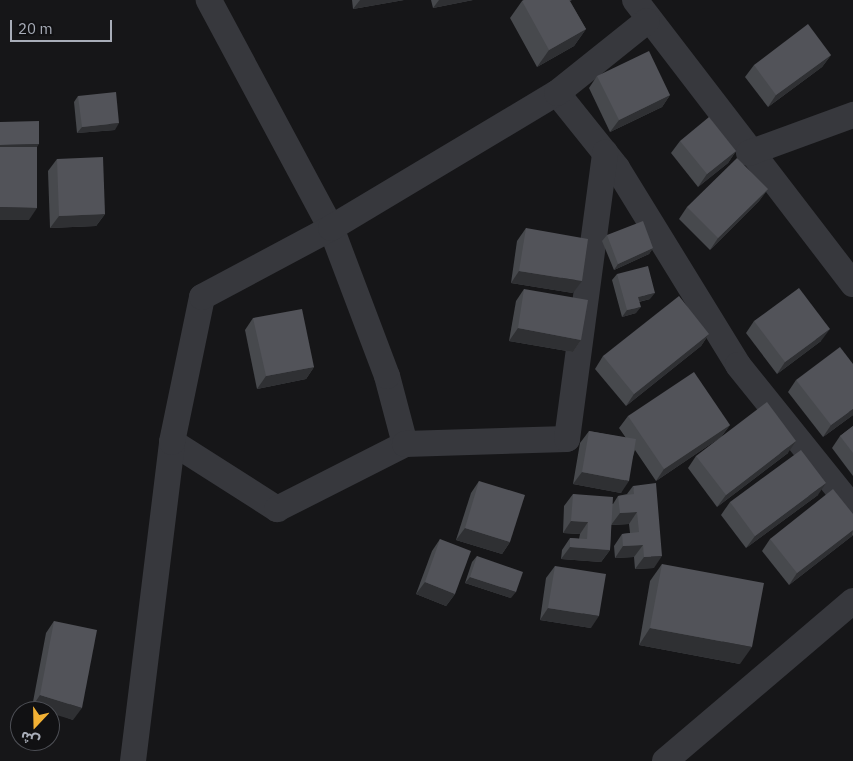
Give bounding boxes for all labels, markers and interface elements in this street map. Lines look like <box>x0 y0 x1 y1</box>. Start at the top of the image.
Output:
scale bar <box>12 10 115 42</box>
text: 20 m <box>18 19 53 38</box>
north arrow <box>10 701 60 751</box>
text: ش <box>18 727 42 751</box>

